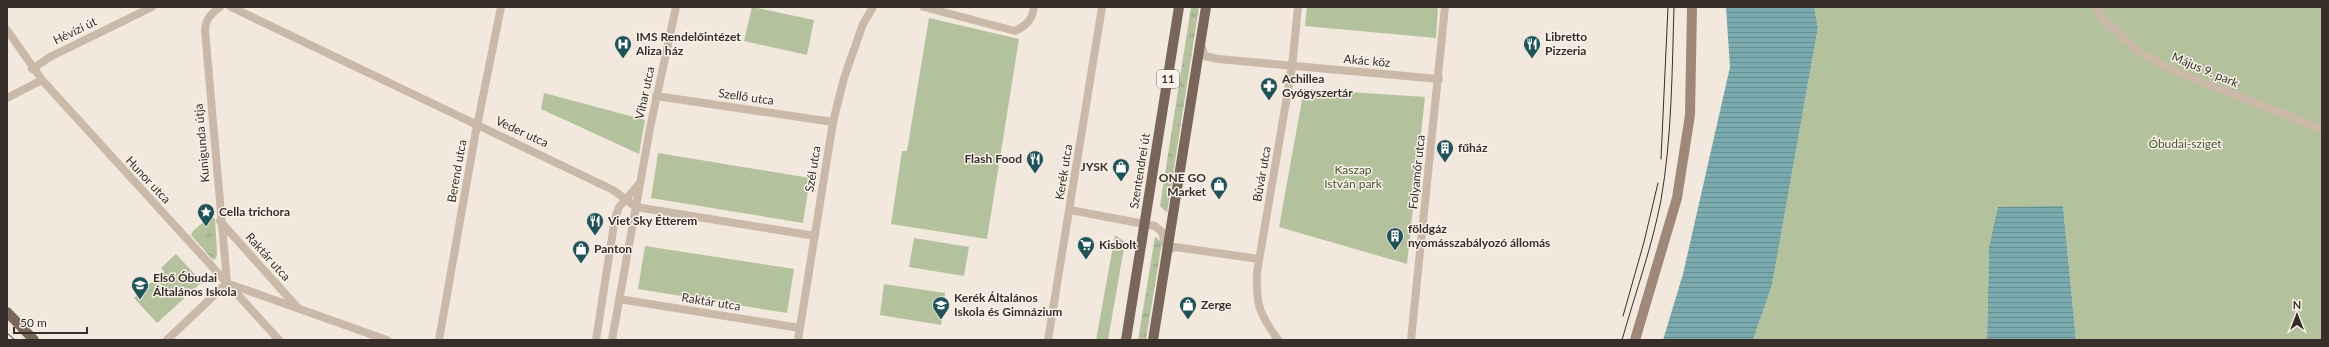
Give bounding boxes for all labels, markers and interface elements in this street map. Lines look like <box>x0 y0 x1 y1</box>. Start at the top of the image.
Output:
street label: Hévízi út <box>51 13 100 48</box>
place label: IMS Rendelőintézet Aliza ház <box>635 29 741 58</box>
place label: Libretto Pizzeria <box>1545 29 1587 58</box>
hospital icon: IMS Rendelőintézet Aliza ház <box>613 34 633 59</box>
restaurant icon: Libretto Pizzeria <box>1522 34 1542 59</box>
street label: Május 9. park <box>2170 49 2242 91</box>
street label: Akác köz <box>1343 51 1392 70</box>
street label: Vihar utca <box>632 65 657 121</box>
road number: 11 <box>1157 70 1179 88</box>
place label: Achillea Gyógyszertár <box>1281 71 1353 100</box>
pharmacy icon: Achillea Gyógyszertár <box>1259 76 1279 101</box>
street label: Szellő utca <box>717 85 775 108</box>
street label: Kunigunda útja <box>191 103 212 183</box>
street label: Veder utca <box>493 113 551 150</box>
street label: Szentendrei út <box>1126 132 1153 210</box>
street label: Folyamőr utca <box>1405 134 1428 210</box>
park label: Óbudai-sziget <box>2148 136 2222 151</box>
street label: Berend utca <box>444 138 469 204</box>
building icon: fűház <box>1435 138 1455 163</box>
place label: fűház <box>1458 140 1488 155</box>
street label: Kerék utca <box>1052 143 1075 201</box>
street label: Szél utca <box>801 145 824 193</box>
street label: Búvár utca <box>1249 145 1274 203</box>
restaurant icon: Flash Food <box>1025 149 1045 174</box>
place label: Flash Food <box>964 151 1022 166</box>
street label: Hunor utca <box>123 153 174 206</box>
shop icon: JYSK <box>1111 157 1131 182</box>
place label: JYSK <box>1081 159 1109 174</box>
park label: Kaszap István park <box>1324 162 1383 191</box>
place label: ONE GO Market <box>1159 170 1207 199</box>
shop icon: ONE GO Market <box>1209 175 1229 200</box>
place icon: Cella trichora <box>196 202 216 227</box>
place label: Cella trichora <box>219 204 290 219</box>
restaurant icon: Viet Sky Étterem <box>585 211 605 236</box>
place label: Viet Sky Étterem <box>607 213 697 228</box>
place label: földgáz nyomásszabályozó állomás <box>1408 221 1550 250</box>
building icon: földgáz nyomásszabályozó állomás <box>1385 226 1405 251</box>
street label: Raktár utca <box>243 229 294 284</box>
supermarket icon: Kisbolt <box>1076 235 1096 260</box>
place label: Kisbolt <box>1099 237 1137 252</box>
shop icon: Panton <box>571 239 591 264</box>
place label: Panton <box>594 241 632 256</box>
place label: Első Óbudai Általános Iskola <box>152 270 237 299</box>
school or university icon: Első Óbudai Általános Iskola <box>130 275 150 300</box>
street label: Raktár utca <box>680 289 742 314</box>
place label: Kerék Általános Iskola és Gimnázium <box>954 290 1062 319</box>
school or university icon: Kerék Általános Iskola és Gimnázium <box>931 295 951 320</box>
shop icon: Zerge <box>1178 295 1198 320</box>
north arrow <box>2277 295 2317 335</box>
place label: Zerge <box>1201 297 1232 312</box>
text: N <box>2293 298 2301 311</box>
scale bar <box>14 309 87 335</box>
text: 50 m <box>20 315 47 330</box>

